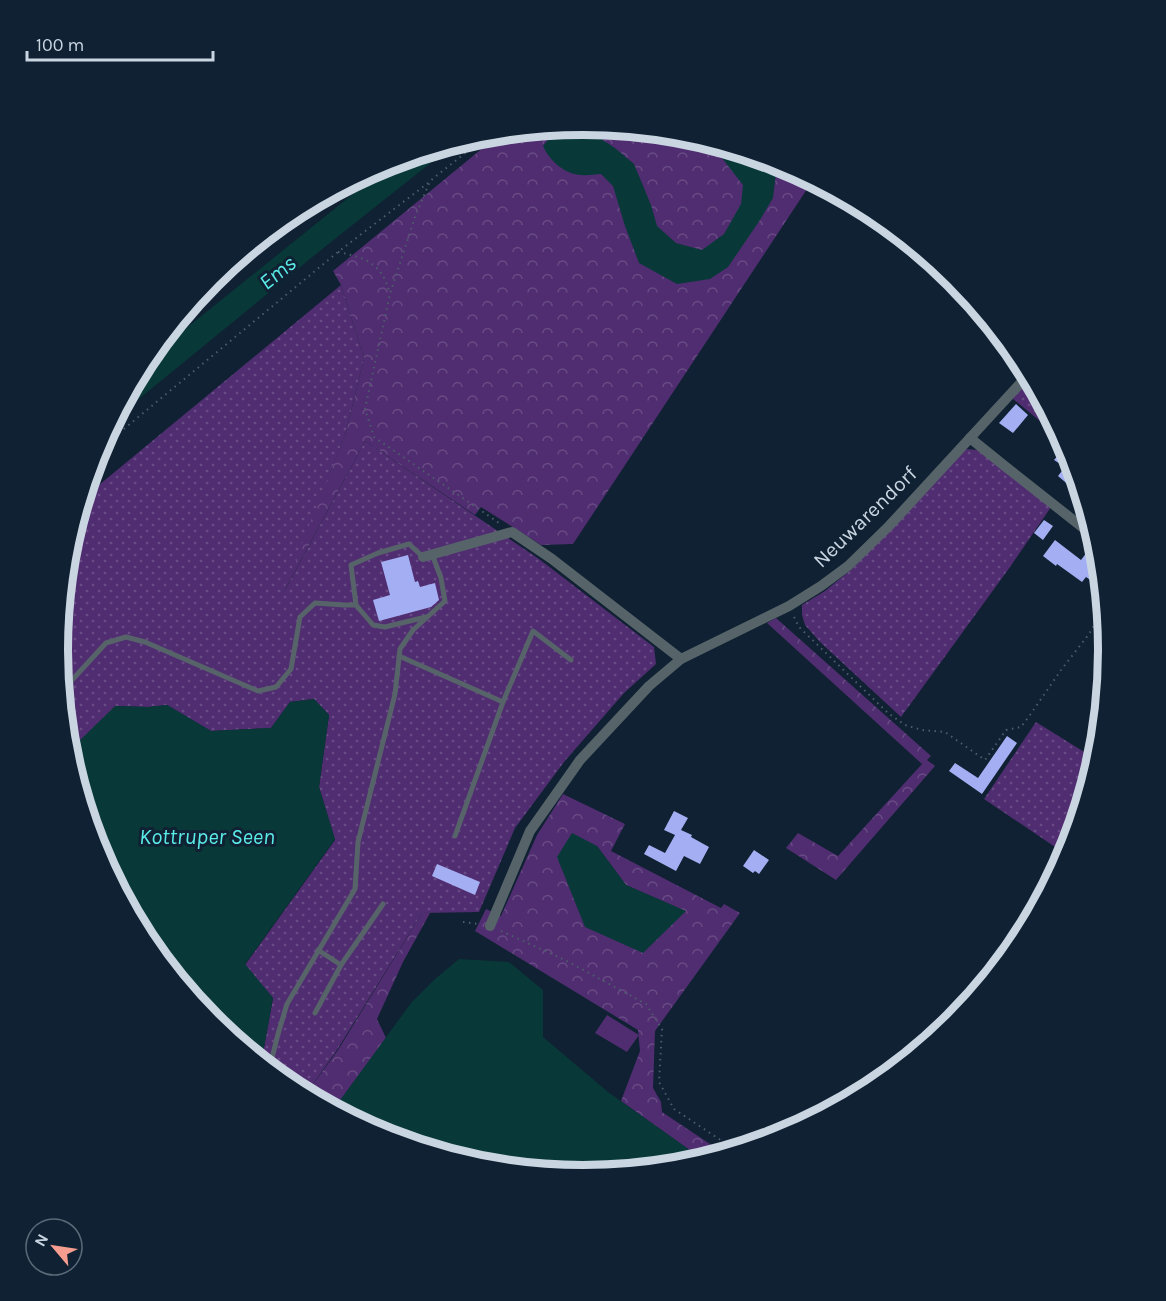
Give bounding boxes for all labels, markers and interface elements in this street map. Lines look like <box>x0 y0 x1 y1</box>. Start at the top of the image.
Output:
scale bar <box>27 24 213 62</box>
text: 100 m <box>36 34 84 56</box>
water label: Ems <box>254 250 301 295</box>
street label: Neuwarendorf <box>808 461 922 572</box>
water label: Kottruper Seen <box>139 824 275 850</box>
north arrow <box>24 1217 84 1277</box>
text: N <box>30 1230 52 1250</box>

